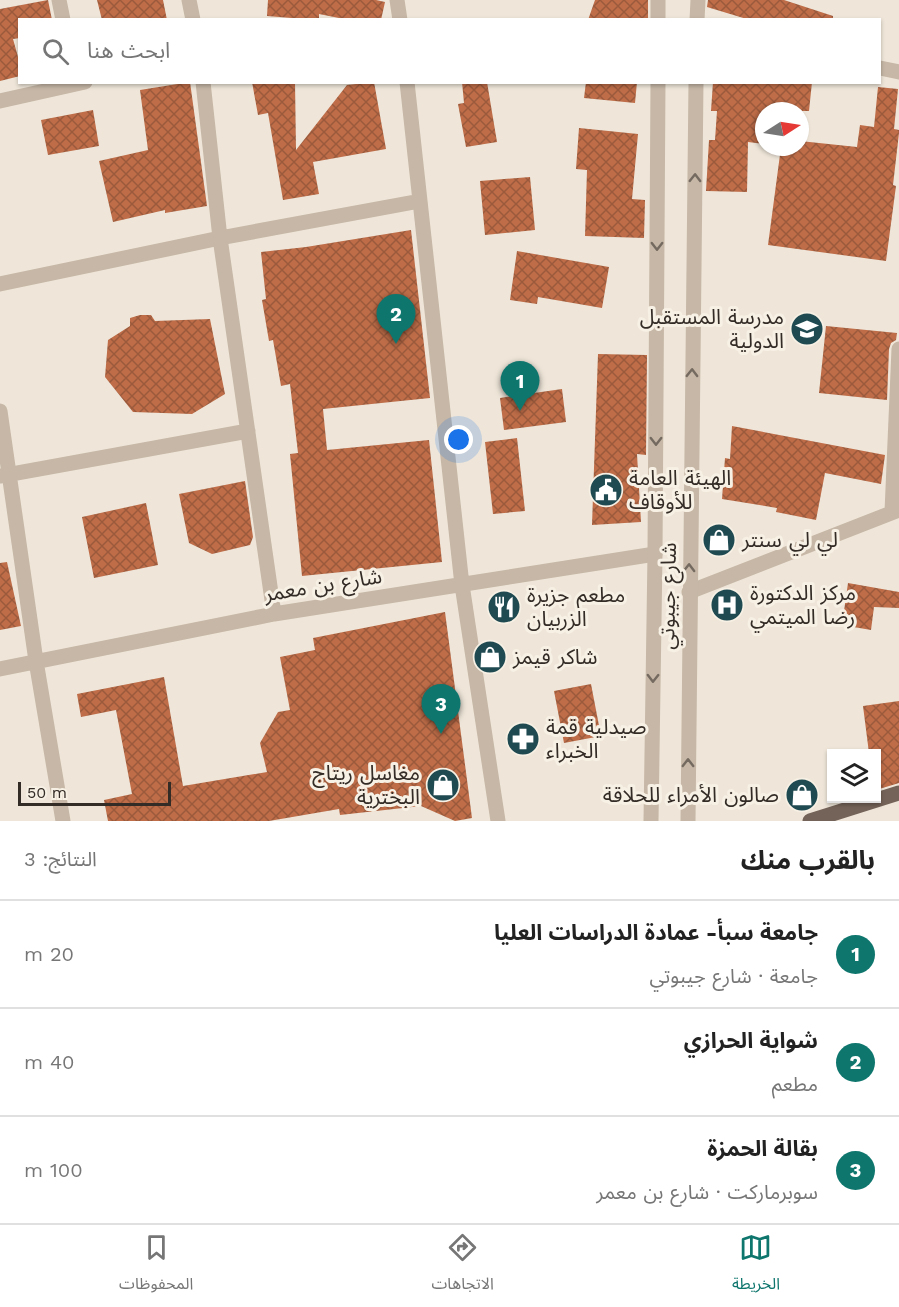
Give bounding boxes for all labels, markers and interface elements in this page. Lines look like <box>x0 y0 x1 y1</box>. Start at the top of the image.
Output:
search box <box>18 18 881 84</box>
icon: search <box>39 35 72 68</box>
text: ابحث هنا <box>87 38 170 63</box>
north arrow <box>755 102 809 156</box>
one-way arrow <box>689 173 701 182</box>
one-way arrow <box>651 241 663 250</box>
pin: 2 <box>376 294 416 344</box>
place label: مدرسة المستقبل الدولية <box>640 304 784 353</box>
school or university icon: مدرسة المستقبل الدولية <box>789 311 825 347</box>
pin: 1 <box>500 362 540 411</box>
one-way arrow <box>686 368 698 377</box>
your location <box>444 425 473 454</box>
one-way arrow <box>650 436 662 445</box>
place label: الهيئة العامة للأوقاف <box>629 465 731 514</box>
public building icon: الهيئة العامة للأوقاف <box>588 472 624 508</box>
shop icon: لي لي سنتر <box>701 522 737 558</box>
place label: لي لي سنتر <box>741 527 838 556</box>
street label: شارع جيبوتي <box>654 542 685 650</box>
street label: شارع بن معمر <box>261 563 384 609</box>
one-way arrow <box>683 563 696 572</box>
place label: مركز الدكتورة رضا الميتمي <box>750 580 856 633</box>
place label: مطعم جزيرة الزربيان <box>527 582 625 631</box>
hospital icon: مركز الدكتورة رضا الميتمي <box>709 587 745 623</box>
restaurant icon: مطعم جزيرة الزربيان <box>486 589 522 625</box>
shop icon: شاكر قيمز <box>472 639 508 675</box>
place label: شاكر قيمز <box>512 644 597 669</box>
one-way arrow <box>647 673 659 682</box>
pin: 3 <box>422 684 460 734</box>
place label: صيدلية قمة الخبراء <box>546 714 646 763</box>
pharmacy icon: صيدلية قمة الخبراء <box>505 721 541 757</box>
map controls <box>827 749 881 803</box>
button: layers <box>827 749 881 803</box>
one-way arrow <box>682 758 694 767</box>
place label: مغاسل ريتاج البخترية <box>312 760 420 809</box>
shop icon: مغاسل ريتاج البخترية <box>425 767 461 803</box>
shop icon: صالون الأمراء للحلاقة <box>784 777 820 813</box>
scale bar <box>18 779 171 806</box>
place label: صالون الأمراء للحلاقة <box>603 782 779 807</box>
text: 50 m <box>27 783 67 802</box>
text: بالقرب منك <box>741 845 875 875</box>
text: النتائج: 3 <box>24 847 97 871</box>
text: جامعة سبأ- عمادة الدراسات العليا <box>494 920 818 945</box>
text: 20 m <box>24 942 74 966</box>
text: 1 <box>851 942 860 966</box>
text: جامعة · شارع جيبوتي <box>650 964 818 988</box>
text: شواية الحرازي <box>684 1028 818 1053</box>
text: 40 m <box>24 1050 75 1074</box>
text: 2 <box>850 1050 861 1074</box>
text: مطعم <box>772 1072 818 1096</box>
text: بقالة الحمزة <box>707 1136 818 1161</box>
text: 100 m <box>24 1158 83 1182</box>
text: 3 <box>850 1158 861 1182</box>
text: سوبرماركت · شارع بن معمر <box>596 1180 818 1204</box>
tab: المحفوظات <box>119 1231 193 1301</box>
tab: الاتجاهات <box>431 1231 494 1301</box>
tab: الخريطة <box>732 1231 780 1301</box>

